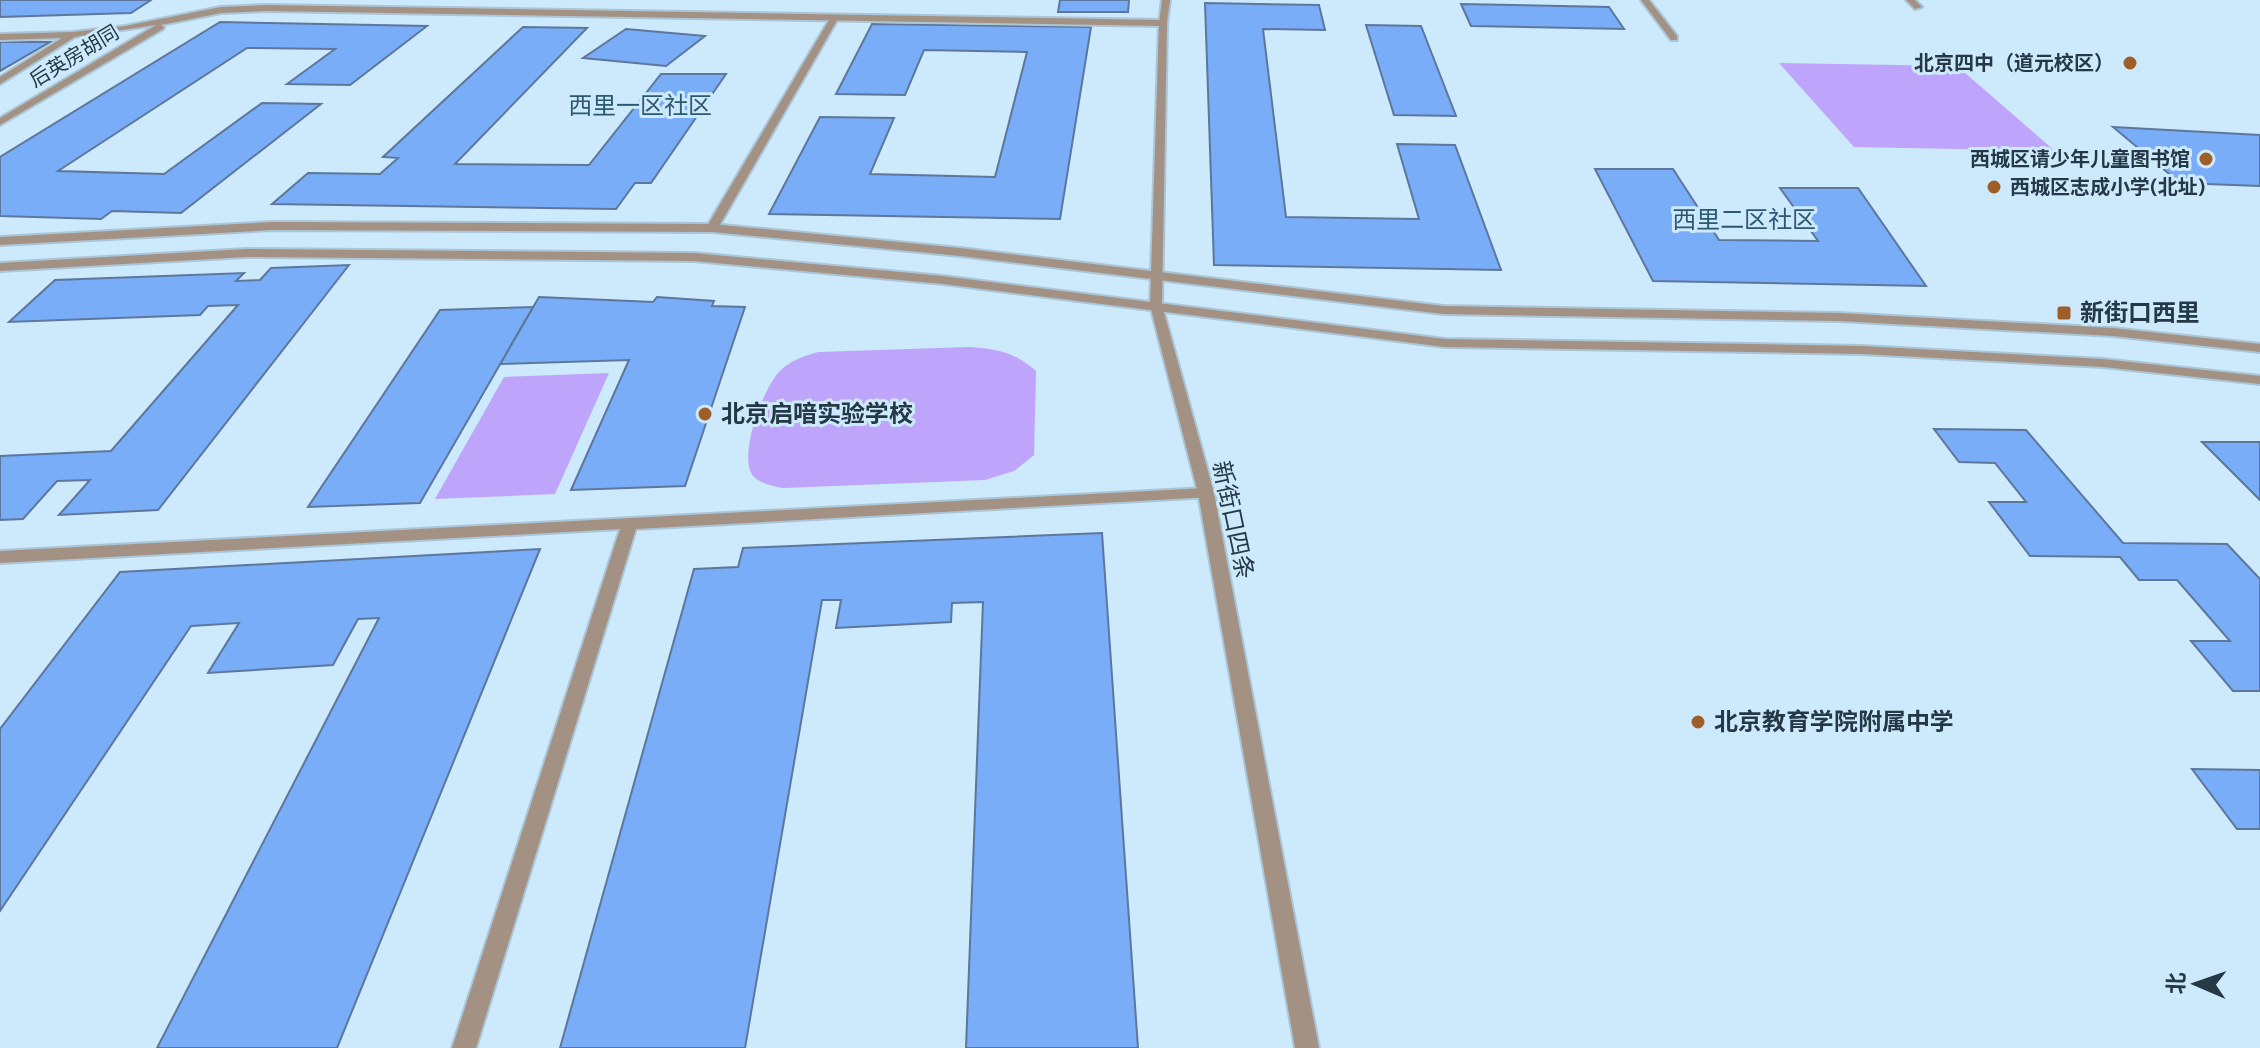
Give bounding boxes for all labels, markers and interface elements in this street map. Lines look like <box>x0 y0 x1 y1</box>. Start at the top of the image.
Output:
street label: 后英房胡同 <box>25 20 123 92</box>
place label: 北京四中（道元校区） <box>1914 51 2114 75</box>
marker: 北京四中（道元校区） <box>2121 54 2139 72</box>
district label: 西里一区社区 <box>568 91 712 120</box>
place label: 西城区请少年儿童图书馆 <box>1970 147 2190 171</box>
marker: 西城区请少年儿童图书馆 <box>2197 150 2215 168</box>
place label: 西城区志成小学(北址) <box>2010 175 2205 199</box>
marker: 西城区志成小学(北址) <box>1985 178 2003 196</box>
district label: 西里二区社区 <box>1672 205 1816 234</box>
place label: 新街口西里 <box>2080 298 2200 327</box>
marker: 新街口西里 <box>2055 304 2073 322</box>
place label: 北京启喑实验学校 <box>721 399 913 428</box>
marker: 北京启喑实验学校 <box>696 405 714 423</box>
street label: 新街口四条 <box>1207 458 1260 582</box>
place label: 北京教育学院附属中学 <box>1714 707 1954 736</box>
marker: 北京教育学院附属中学 <box>1689 713 1707 731</box>
north arrow <box>2156 944 2236 1024</box>
text: 北 <box>2163 972 2190 995</box>

